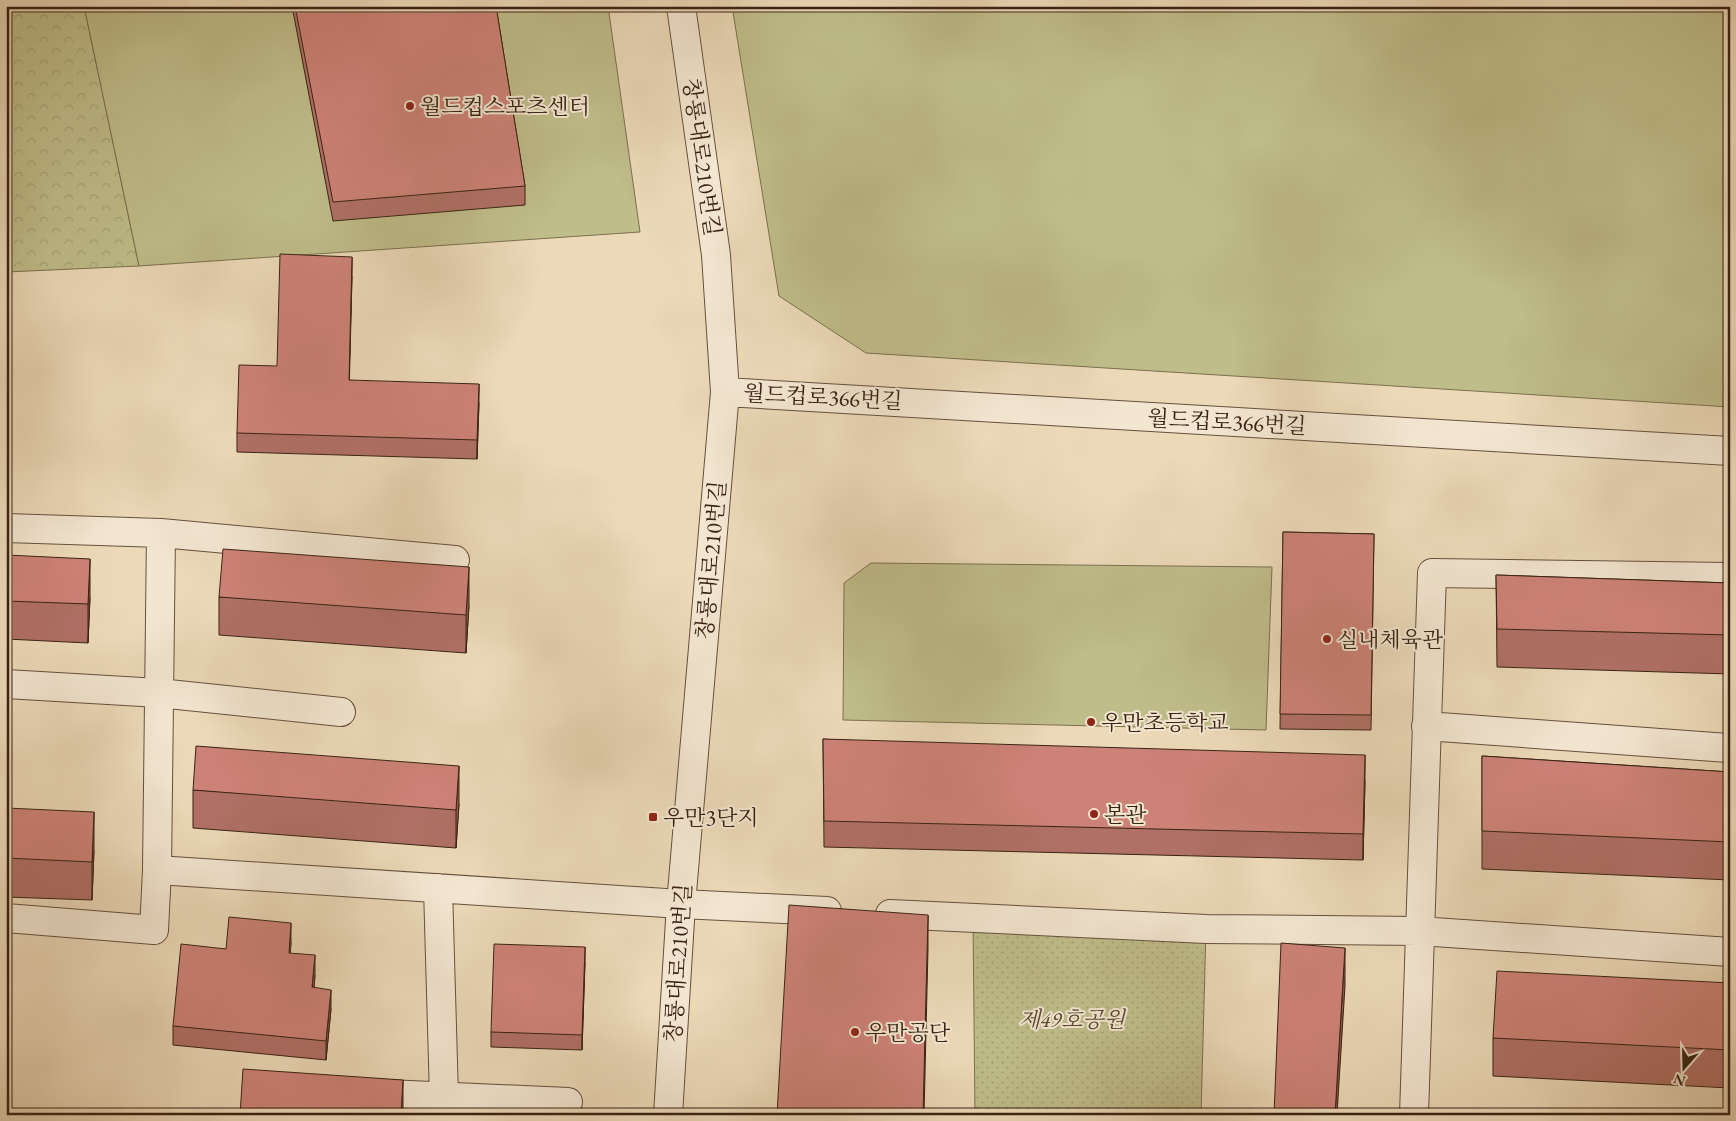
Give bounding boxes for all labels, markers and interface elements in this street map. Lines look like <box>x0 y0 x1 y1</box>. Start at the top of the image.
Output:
street label: 창룡대로210번길 <box>677 76 727 238</box>
place label: 월드컵스포츠센터 <box>420 92 590 121</box>
marker: 월드컵스포츠센터 <box>404 100 416 112</box>
street label: 월드컵로366번길 <box>743 378 903 416</box>
street label: 월드컵로366번길 <box>1147 403 1307 441</box>
street label: 창룡대로210번길 <box>690 479 732 641</box>
place label: 실내체육관 <box>1337 625 1444 654</box>
marker: 실내체육관 <box>1321 633 1333 645</box>
place label: 우만초등학교 <box>1101 708 1229 737</box>
marker: 우만초등학교 <box>1085 716 1097 728</box>
place label: 본관 <box>1104 800 1147 829</box>
place label: 우만3단지 <box>663 803 759 832</box>
marker: 본관 <box>1088 808 1100 820</box>
marker: 우만3단지 <box>647 811 659 823</box>
street label: 창룡대로210번길 <box>658 883 698 1043</box>
park label: 제49호공원 <box>1019 1005 1127 1034</box>
place label: 우만공단 <box>865 1018 951 1047</box>
marker: 우만공단 <box>849 1026 861 1038</box>
north arrow <box>1658 1044 1708 1094</box>
text: N <box>1671 1070 1688 1091</box>

